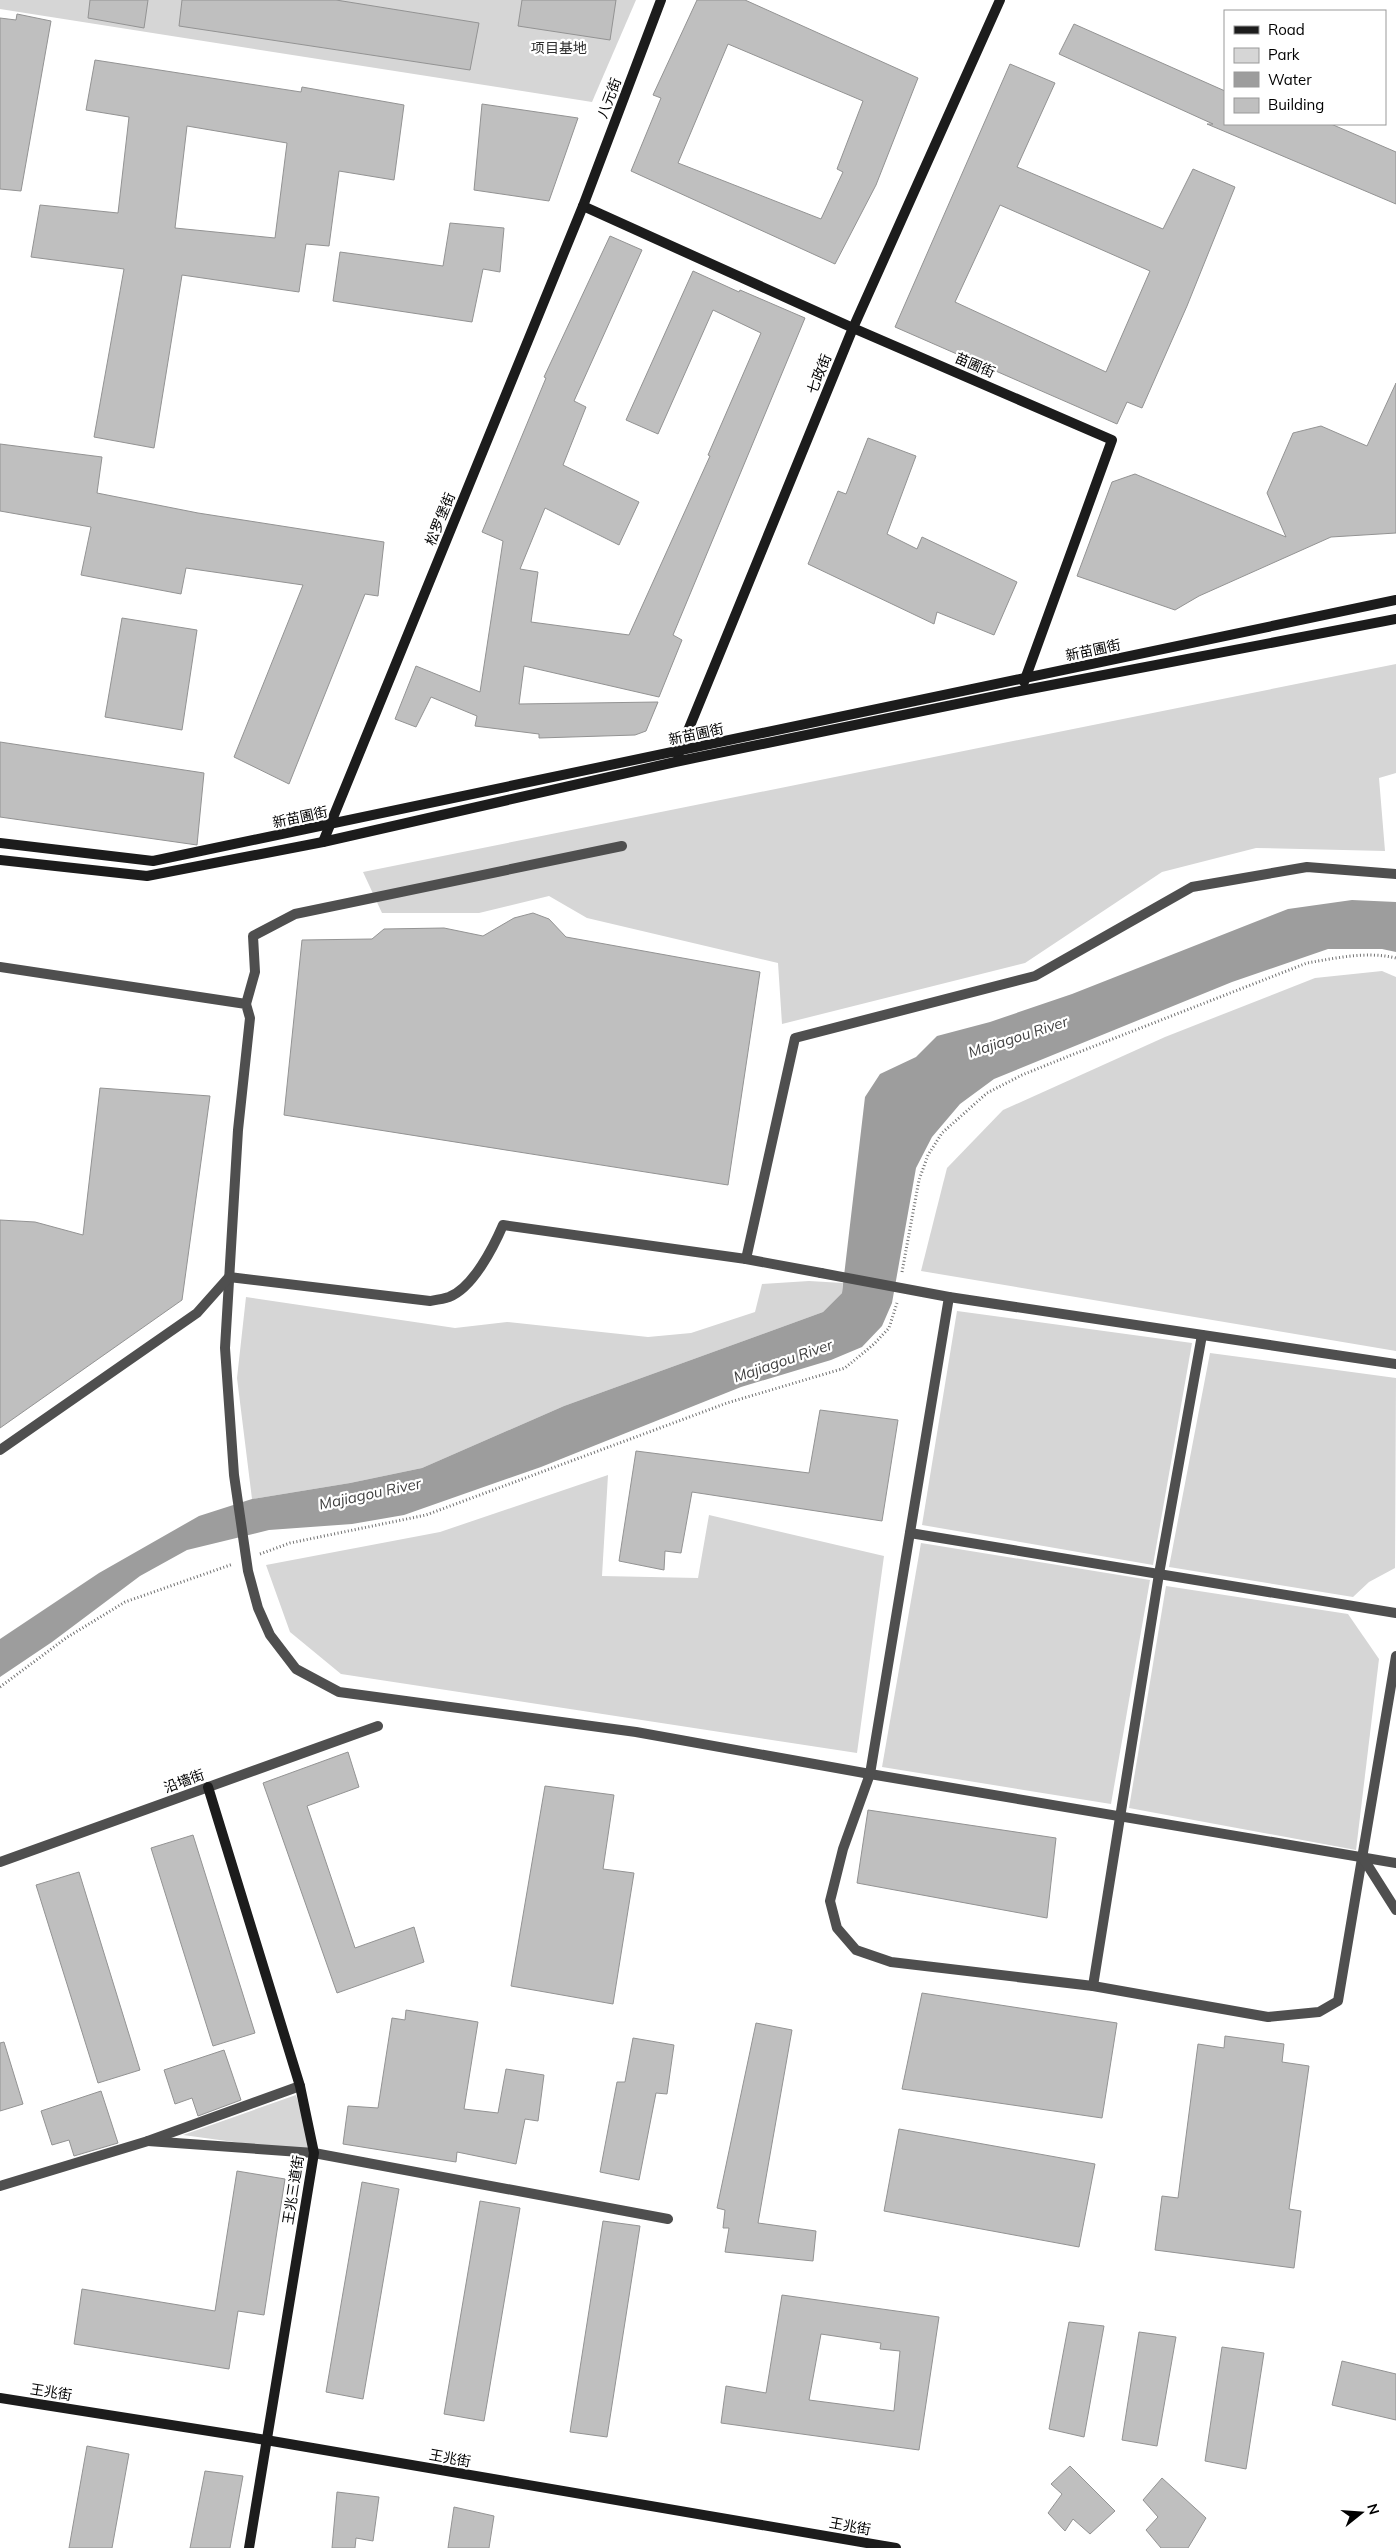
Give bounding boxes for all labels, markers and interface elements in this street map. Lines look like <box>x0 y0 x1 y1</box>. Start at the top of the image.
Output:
legend <box>1224 10 1386 125</box>
text: Road <box>1268 20 1305 39</box>
park label: 项目基地 <box>531 39 587 57</box>
text: Park <box>1268 45 1300 64</box>
text: Water <box>1268 70 1312 89</box>
street label: 八元街 <box>593 75 625 121</box>
text: Building <box>1268 95 1324 114</box>
street label: 苗圃街 <box>952 349 998 381</box>
street label: 七政街 <box>803 351 835 397</box>
street label: 松罗堡街 <box>421 490 459 548</box>
street label: 新苗圃街 <box>1064 635 1122 665</box>
street label: 新苗圃街 <box>667 719 725 749</box>
street label: 新苗圃街 <box>271 802 329 832</box>
water label: Majiagou River <box>966 1011 1071 1062</box>
water label: Majiagou River <box>731 1335 835 1386</box>
water label: Majiagou River <box>317 1473 423 1514</box>
street label: 沿墙街 <box>161 1765 207 1797</box>
street label: 王兆三道街 <box>279 2154 307 2226</box>
street label: 王兆街 <box>29 2380 73 2404</box>
street label: 王兆街 <box>428 2445 472 2471</box>
north arrow <box>1336 2488 1386 2538</box>
text: N <box>1363 2502 1384 2517</box>
street label: 王兆街 <box>828 2513 872 2539</box>

